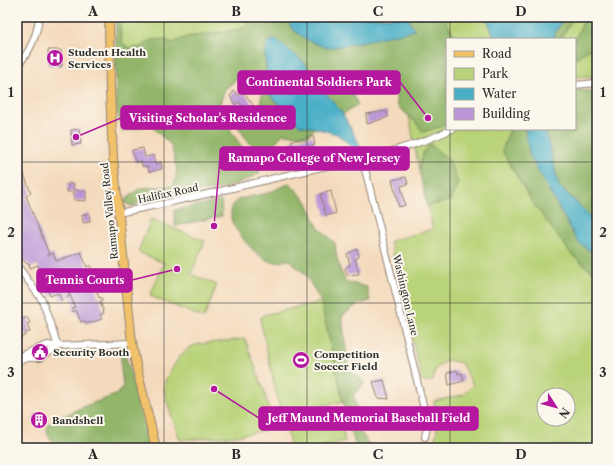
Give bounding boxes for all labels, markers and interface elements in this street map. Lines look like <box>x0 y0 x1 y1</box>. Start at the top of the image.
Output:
text: A <box>87 3 99 19</box>
text: B <box>231 3 241 19</box>
text: C <box>373 3 383 19</box>
text: D <box>515 3 527 19</box>
legend <box>446 38 576 130</box>
place label: Student Health Services <box>68 46 146 71</box>
text: Road <box>482 46 512 61</box>
hospital icon: Student Health Services <box>45 48 65 68</box>
text: Park <box>482 66 509 81</box>
callout: Continental Soldiers Park <box>238 71 400 94</box>
text: Continental Soldiers Park <box>246 75 393 89</box>
text: 1 <box>8 84 14 100</box>
text: 1 <box>600 84 606 100</box>
text: Water <box>481 86 516 101</box>
callout: Visiting Scholar's Residence <box>121 106 295 129</box>
text: Building <box>482 106 530 121</box>
text: Visiting Scholar's Residence <box>128 111 287 125</box>
callout: Ramapo College of New Jersey <box>220 147 409 170</box>
text: Ramapo College of New Jersey <box>228 151 400 165</box>
street label: Ramapo Valley Road <box>98 162 121 260</box>
street label: Halifax Road <box>137 181 200 206</box>
text: 2 <box>7 224 15 240</box>
text: 2 <box>599 224 607 240</box>
street label: Washington Lane <box>390 252 421 337</box>
callout: Tennis Courts <box>37 269 132 292</box>
text: Tennis Courts <box>46 273 124 287</box>
public building icon: Security Booth <box>30 342 50 362</box>
place label: Security Booth <box>53 346 130 359</box>
place label: Competition Soccer Field <box>314 348 380 373</box>
sports icon: Competition Soccer Field <box>291 350 311 370</box>
text: 3 <box>7 364 15 380</box>
text: 3 <box>599 364 607 380</box>
north arrow <box>536 387 576 427</box>
text: N <box>555 405 573 421</box>
callout: Jeff Maund Memorial Baseball Field <box>259 407 478 430</box>
building icon: Bandshell <box>29 410 49 430</box>
text: Jeff Maund Memorial Baseball Field <box>266 411 471 425</box>
place label: Bandshell <box>52 414 104 427</box>
text: A <box>87 446 99 462</box>
text: B <box>231 446 241 462</box>
text: C <box>373 446 383 462</box>
text: D <box>515 446 527 462</box>

